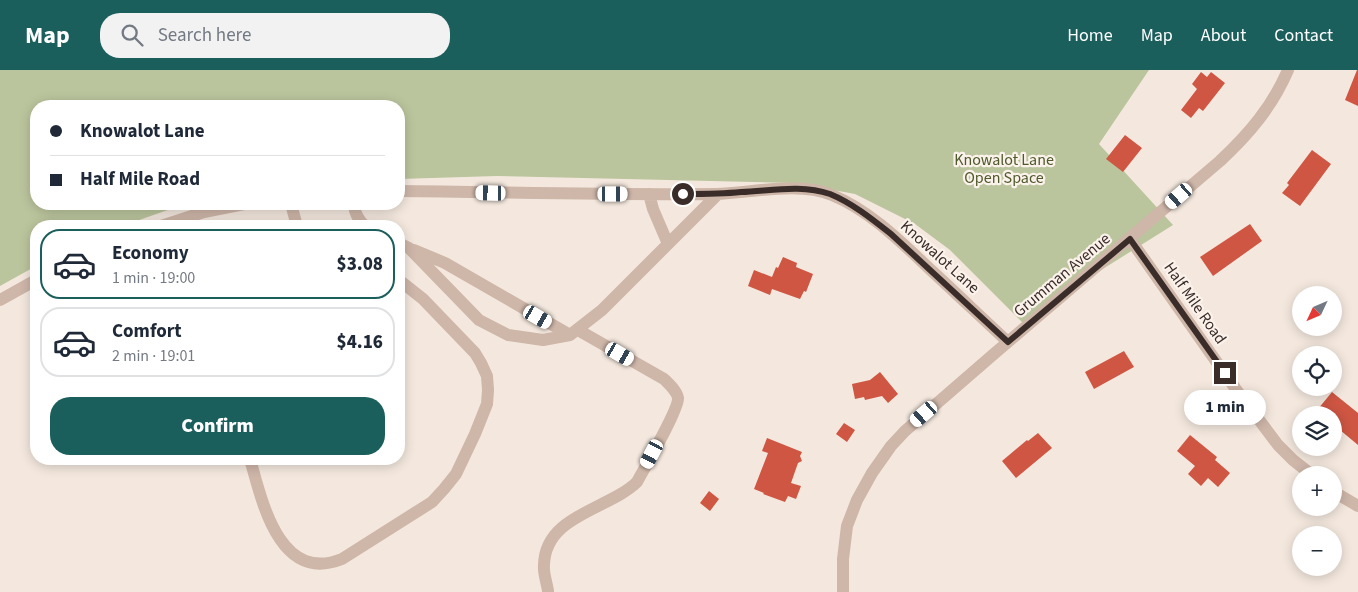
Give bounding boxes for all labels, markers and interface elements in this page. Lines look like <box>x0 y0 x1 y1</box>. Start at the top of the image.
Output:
search box <box>100 13 450 58</box>
text: Map <box>25 18 70 53</box>
icon: search <box>118 21 146 49</box>
text: Search here <box>158 22 251 49</box>
text: Home <box>1067 23 1113 48</box>
text: Map <box>1141 23 1173 48</box>
text: About <box>1201 23 1246 48</box>
text: Contact <box>1274 23 1333 48</box>
text: Knowalot Lane <box>80 118 205 145</box>
park label: Knowalot Lane Open Space <box>954 149 1054 189</box>
text: Half Mile Road <box>80 166 200 193</box>
car <box>1162 180 1195 212</box>
route start <box>672 183 694 205</box>
car <box>475 185 506 201</box>
car <box>598 187 628 202</box>
street label: Knowalot Lane <box>896 215 984 299</box>
street label: Grumman Avenue <box>1009 228 1115 322</box>
text: Economy <box>112 240 189 267</box>
icon: car <box>52 242 97 287</box>
text: $3.08 <box>337 251 383 278</box>
street label: Half Mile Road <box>1159 258 1231 348</box>
text: 1 min · 19:00 <box>112 267 195 289</box>
north arrow <box>1292 286 1342 336</box>
map controls <box>1292 286 1342 576</box>
car <box>521 303 554 331</box>
text: Comfort <box>112 318 182 345</box>
icon: car <box>52 320 97 365</box>
text: $4.16 <box>337 329 383 356</box>
car <box>603 340 636 368</box>
text: 2 min · 19:01 <box>112 345 195 367</box>
button: locate <box>1292 346 1342 396</box>
route end <box>1214 362 1236 384</box>
callout: 1 min <box>1184 390 1266 426</box>
text: 1 min <box>1205 396 1245 418</box>
button: Confirm <box>50 397 385 455</box>
car <box>907 398 940 430</box>
button: layers <box>1292 406 1342 456</box>
car <box>638 437 665 471</box>
button: + <box>1292 466 1342 516</box>
button: − <box>1292 526 1342 576</box>

